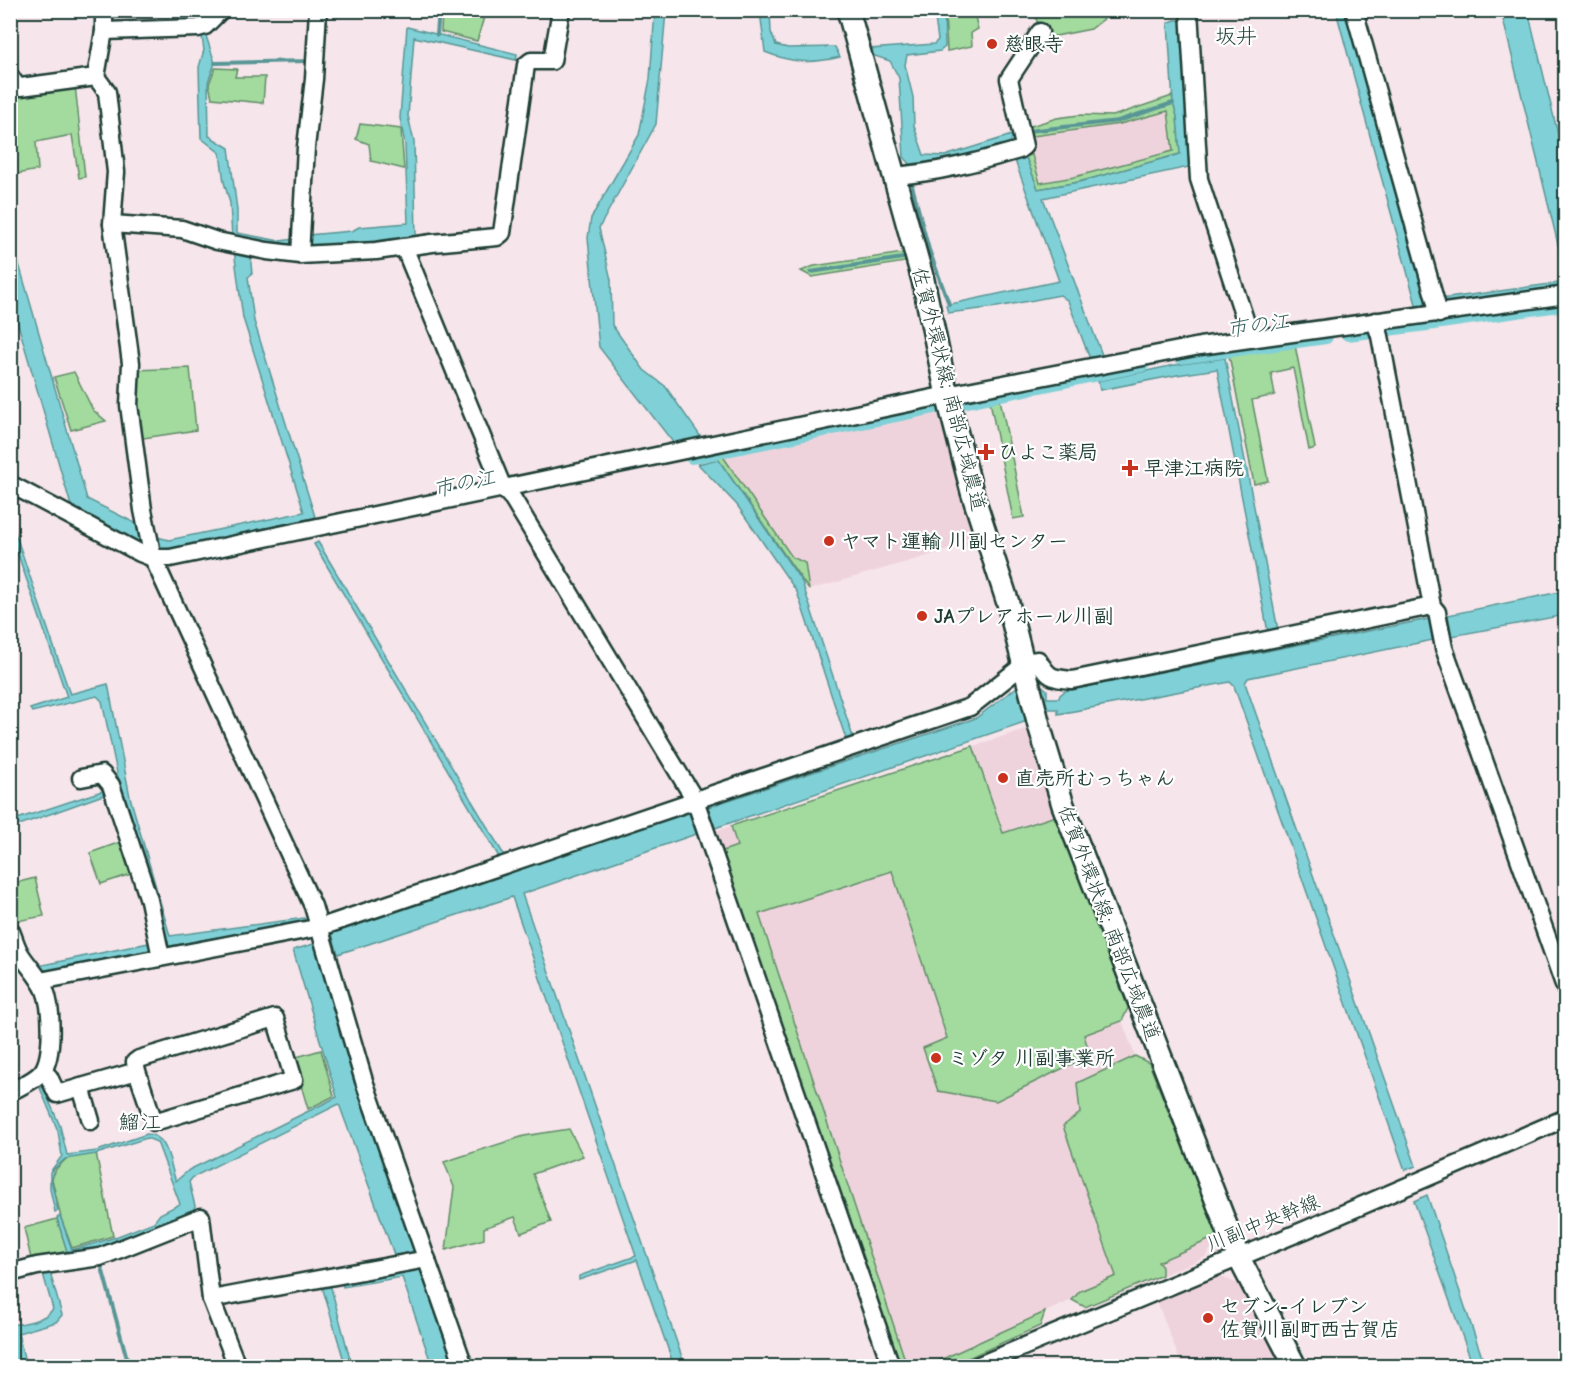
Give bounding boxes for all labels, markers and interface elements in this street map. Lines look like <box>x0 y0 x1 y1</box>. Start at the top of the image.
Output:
district label: 坂井 <box>1215 24 1257 48</box>
place label: 慈眼寺 <box>1004 33 1064 56</box>
marker: 慈眼寺 <box>985 37 999 51</box>
street label: 佐賀外環状線; 南部広域農道 <box>908 265 990 513</box>
water label: 市の江 <box>1225 309 1292 341</box>
place label: ひよこ薬局 <box>998 441 1098 464</box>
marker: ひよこ薬局 <box>979 445 993 459</box>
place label: 早津江病院 <box>1144 457 1244 480</box>
marker: 早津江病院 <box>1121 459 1139 477</box>
water label: 市の江 <box>431 465 498 501</box>
place label: ヤマト運輸 川副センター <box>841 530 1068 553</box>
marker: ヤマト運輸 川副センター <box>822 534 836 548</box>
place label: JAプレアホール川副 <box>934 605 1114 628</box>
marker: JAプレアホール川副 <box>915 609 929 623</box>
place label: 直売所むっちゃん <box>1015 767 1175 790</box>
marker: 直売所むっちゃん <box>996 771 1010 785</box>
street label: 佐賀外環状線; 南部広域農道 <box>1053 802 1165 1044</box>
place label: ミゾタ 川副事業所 <box>948 1047 1115 1070</box>
marker: ミゾタ 川副事業所 <box>929 1051 943 1065</box>
district label: 鰡江 <box>119 1110 161 1134</box>
street label: 川副中央幹線 <box>1203 1190 1323 1256</box>
place label: セブン-イレブン 佐賀川副町西古賀店 <box>1220 1295 1400 1341</box>
marker: セブン-イレブン 佐賀川副町西古賀店 <box>1201 1311 1215 1325</box>

